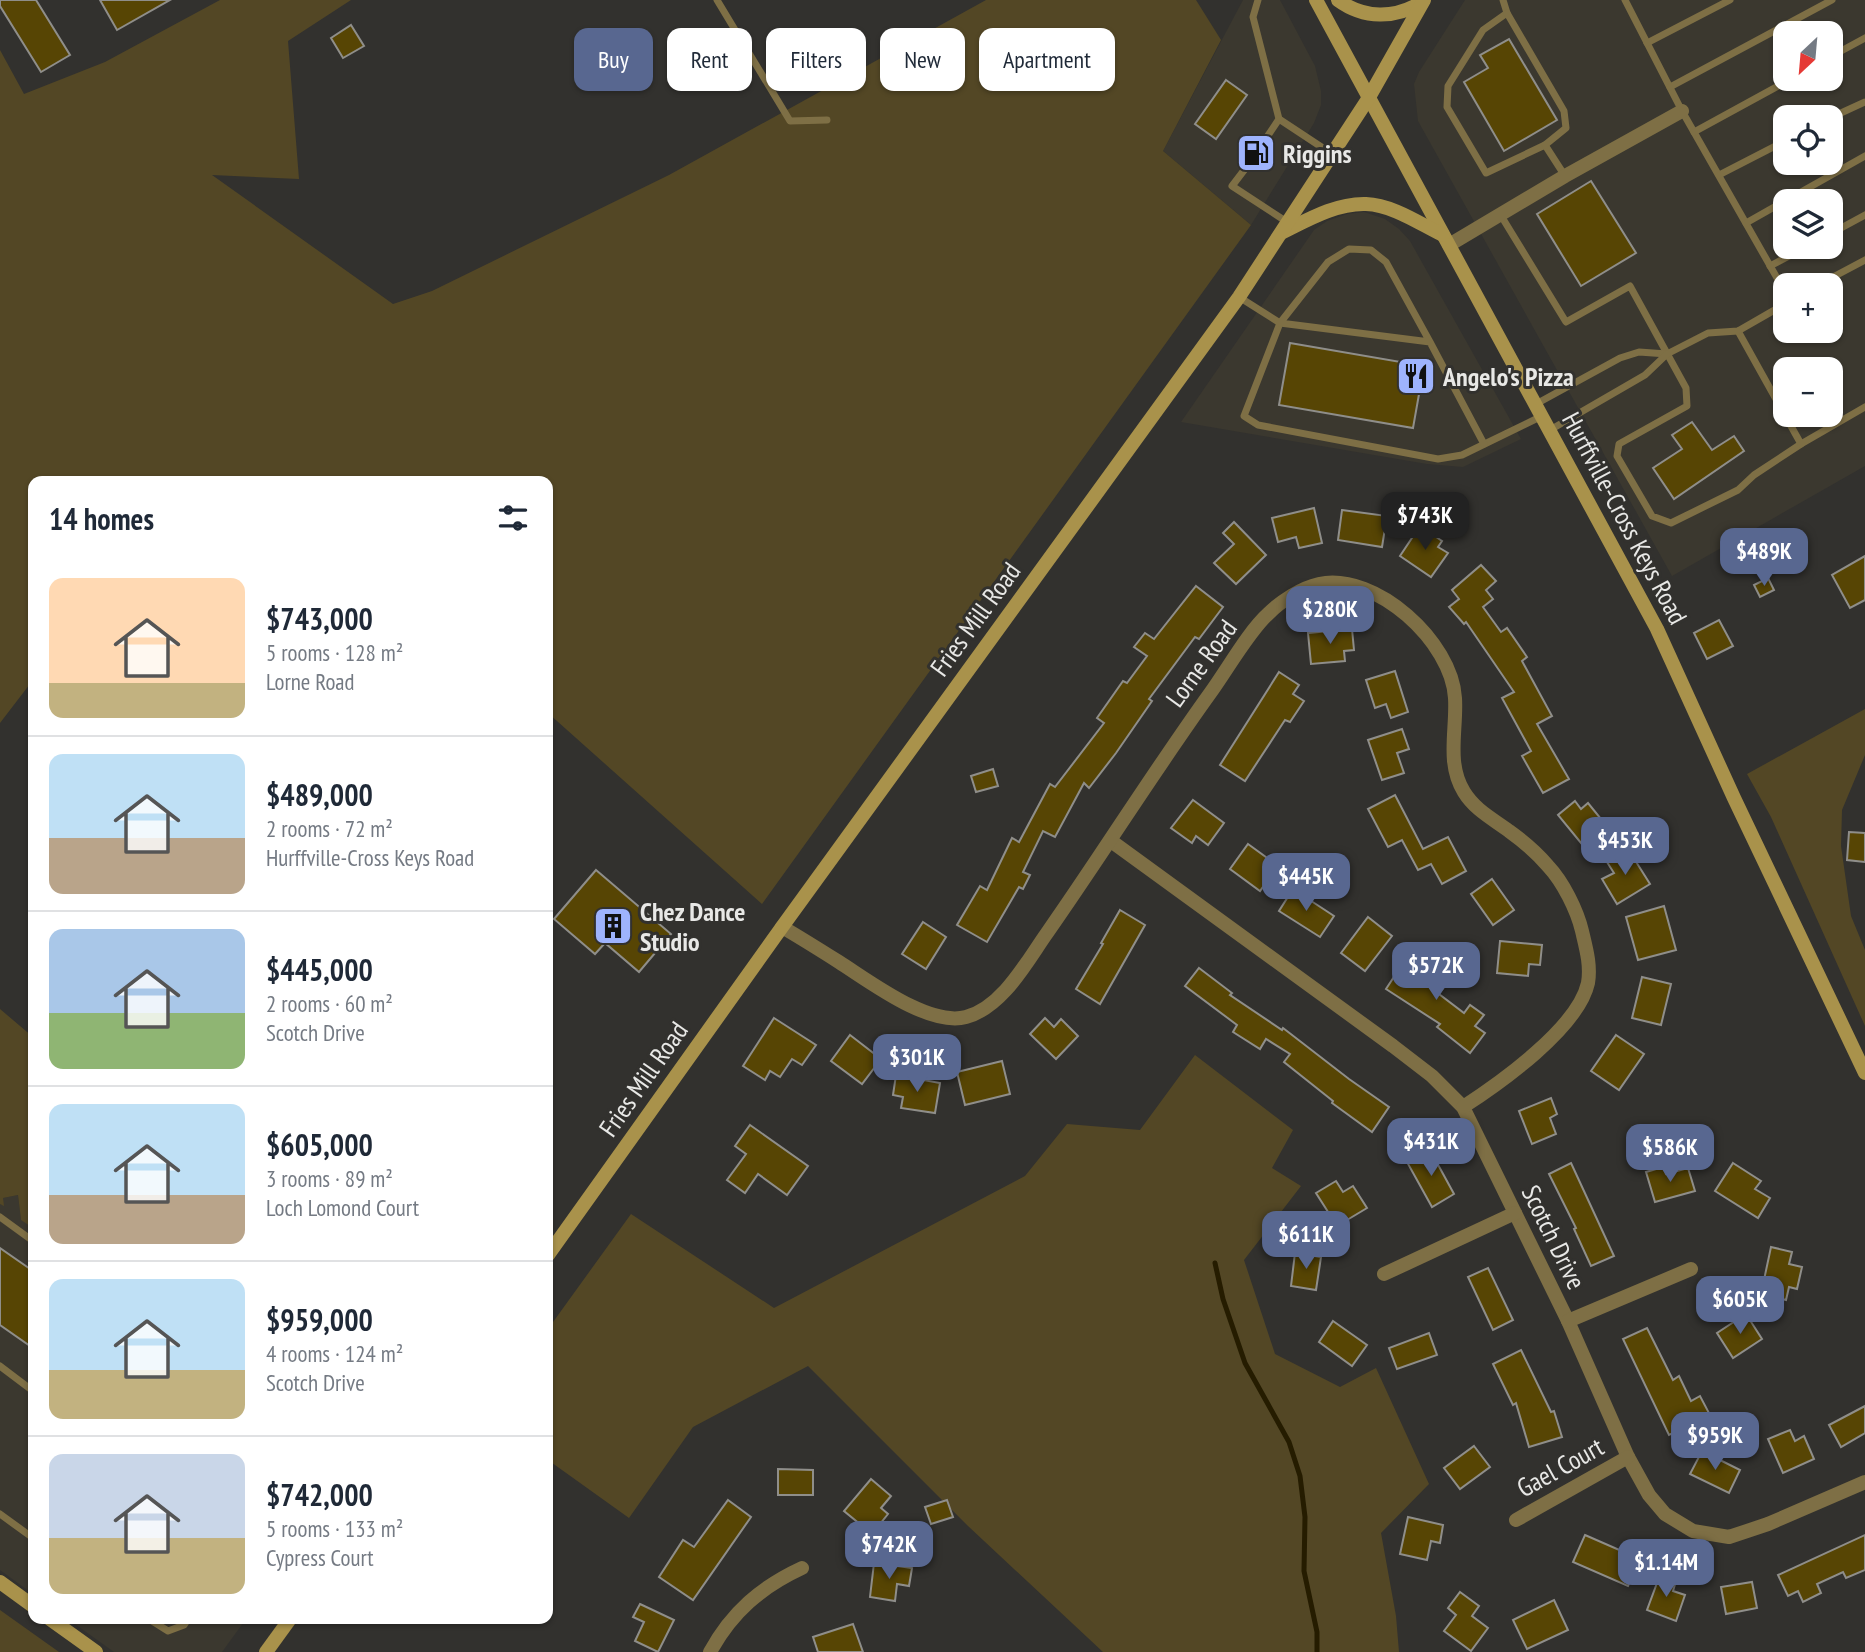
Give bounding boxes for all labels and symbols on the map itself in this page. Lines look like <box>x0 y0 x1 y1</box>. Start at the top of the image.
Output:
north arrow <box>1773 21 1843 91</box>
fuel station icon: Riggins <box>1235 132 1277 174</box>
place label: Riggins <box>1283 137 1352 170</box>
restaurant icon: Angelo's Pizza <box>1395 355 1437 397</box>
place label: Angelo's Pizza <box>1442 360 1574 393</box>
street label: Hurffville-Cross Keys Road <box>1555 406 1695 630</box>
pin: $743K <box>1376 492 1474 552</box>
pin: $489K <box>1715 528 1813 588</box>
street label: Fries Mill Road <box>923 556 1027 682</box>
pin: $280K <box>1281 586 1379 646</box>
street label: Lorne Road <box>1158 613 1244 713</box>
pin: $453K <box>1576 818 1674 877</box>
pin: $445K <box>1257 853 1355 913</box>
place label: Chez Dance Studio <box>640 895 745 958</box>
building icon: Chez Dance Studio <box>592 905 634 947</box>
pin: $572K <box>1387 942 1485 1002</box>
street label: Fries Mill Road <box>591 1015 695 1143</box>
pin: $301K <box>868 1034 966 1094</box>
pin: $431K <box>1382 1118 1480 1178</box>
pin: $586K <box>1621 1124 1719 1184</box>
street label: Scotch Drive <box>1515 1180 1593 1294</box>
pin: $611K <box>1257 1212 1355 1271</box>
pin: $605K <box>1691 1276 1789 1336</box>
pin: $959K <box>1666 1412 1764 1472</box>
street label: Gael Court <box>1511 1430 1609 1504</box>
pin: $742K <box>840 1522 938 1581</box>
pin: $1.14M <box>1609 1540 1723 1599</box>

